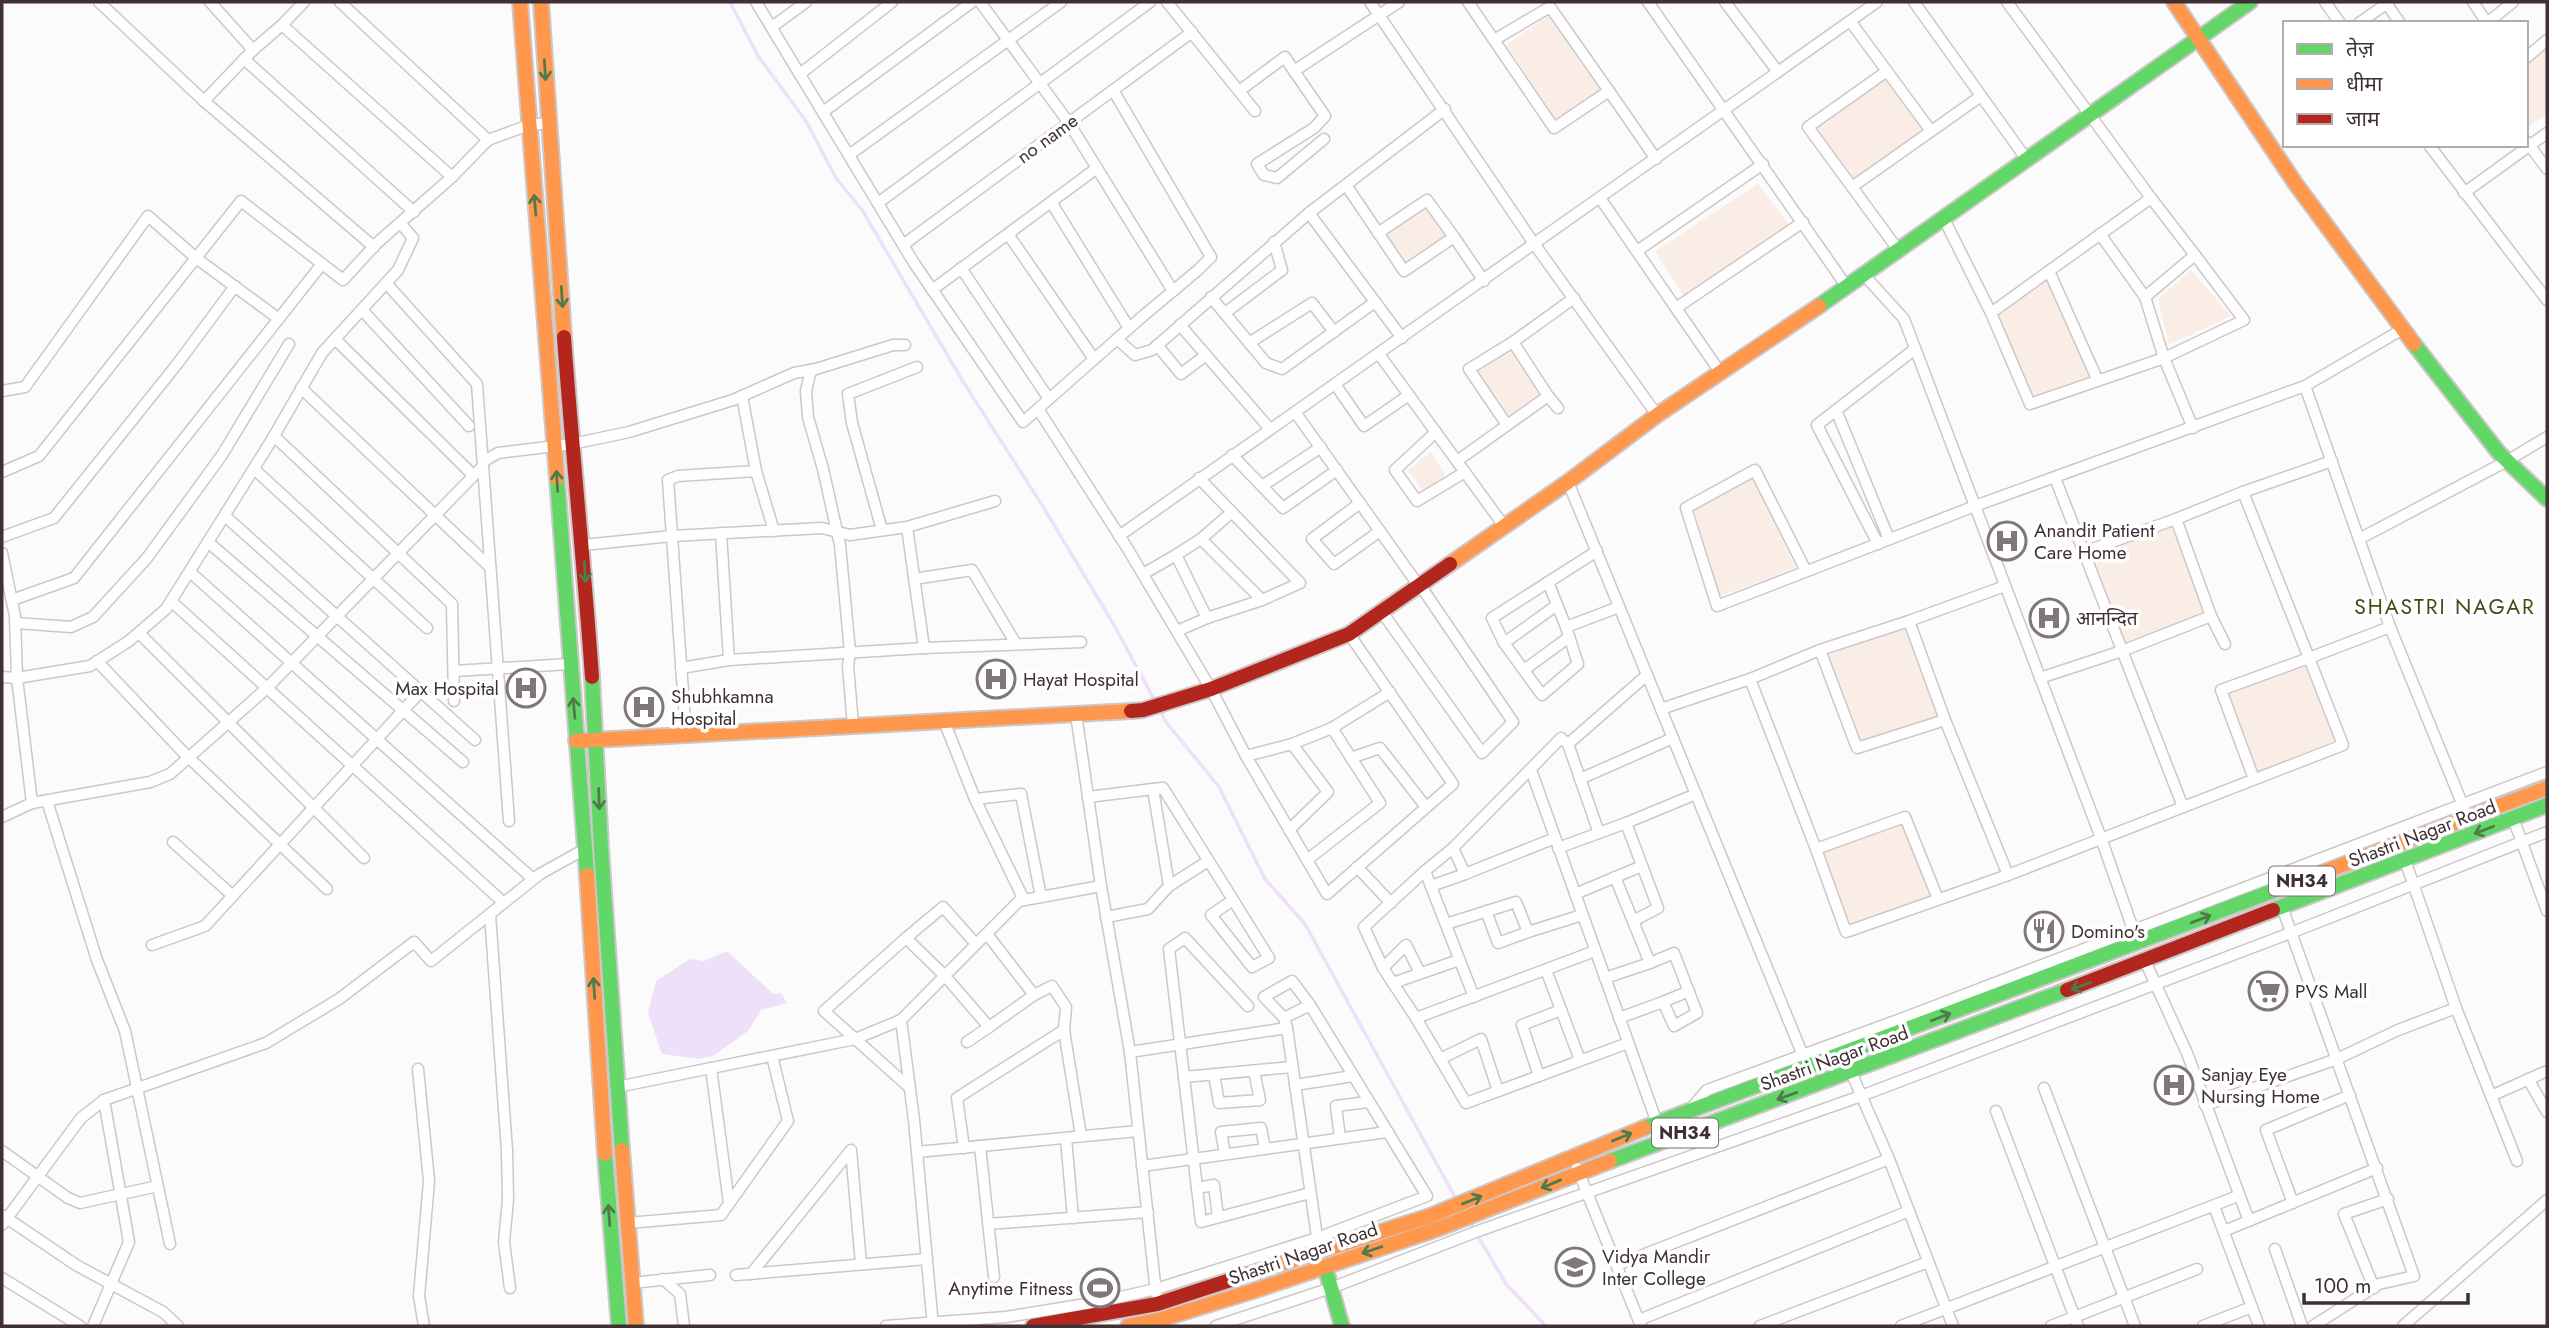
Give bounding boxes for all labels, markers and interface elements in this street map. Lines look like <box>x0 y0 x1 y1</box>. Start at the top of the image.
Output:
legend <box>2283 21 2528 147</box>
text: तेज़ <box>2346 34 2374 64</box>
one-way arrow <box>539 58 552 81</box>
text: धीमा <box>2346 69 2383 99</box>
text: जाम <box>2346 104 2380 134</box>
street label: no name <box>1011 107 1084 170</box>
one-way arrow <box>528 194 541 217</box>
one-way arrow <box>556 285 569 308</box>
one-way arrow <box>550 470 563 492</box>
place label: Anandit Patient Care Home <box>2034 517 2155 566</box>
hospital icon: Anandit Patient Care Home <box>1986 520 2028 562</box>
one-way arrow <box>579 560 592 583</box>
district label: SHASTRI NAGAR <box>2354 592 2536 622</box>
hospital icon: आनन्दित <box>2028 597 2070 639</box>
place label: आनन्दित <box>2076 605 2139 632</box>
hospital icon: Hayat Hospital <box>975 658 1017 700</box>
place label: Hayat Hospital <box>1023 666 1139 693</box>
hospital icon: Max Hospital <box>505 667 547 709</box>
place label: Max Hospital <box>395 675 499 702</box>
place label: Shubhkamna Hospital <box>671 683 774 732</box>
hospital icon: Shubhkamna Hospital <box>623 686 665 728</box>
one-way arrow <box>567 697 580 719</box>
one-way arrow <box>593 787 606 810</box>
street label: Shastri Nagar Road <box>2345 793 2500 874</box>
one-way arrow <box>2473 824 2495 837</box>
road number: NH34 <box>2269 866 2335 896</box>
restaurant icon: Domino's <box>2023 910 2065 952</box>
one-way arrow <box>2190 911 2212 924</box>
place label: Domino's <box>2071 918 2145 945</box>
supermarket icon: PVS Mall <box>2247 970 2289 1012</box>
one-way arrow <box>587 977 600 1000</box>
place label: PVS Mall <box>2295 978 2367 1005</box>
one-way arrow <box>2071 980 2093 993</box>
one-way arrow <box>1929 1009 1951 1022</box>
street label: Shastri Nagar Road <box>1756 1019 1912 1098</box>
place label: Sanjay Eye Nursing Home <box>2201 1061 2320 1110</box>
hospital icon: Sanjay Eye Nursing Home <box>2153 1064 2195 1106</box>
one-way arrow <box>1776 1091 1798 1103</box>
road number: NH34 <box>1652 1118 1718 1148</box>
one-way arrow <box>1611 1130 1633 1143</box>
one-way arrow <box>1540 1178 1562 1191</box>
one-way arrow <box>1461 1192 1482 1205</box>
one-way arrow <box>602 1204 615 1227</box>
street label: Shastri Nagar Road <box>1225 1215 1381 1292</box>
place label: Vidya Mandir Inter College <box>1602 1243 1711 1292</box>
one-way arrow <box>1362 1245 1384 1257</box>
school or university icon: Vidya Mandir Inter College <box>1554 1246 1596 1288</box>
scale bar <box>2304 1262 2468 1306</box>
sports icon: Anytime Fitness <box>1079 1267 1121 1309</box>
text: 100 m <box>2314 1271 2371 1301</box>
place label: Anytime Fitness <box>948 1275 1073 1302</box>

